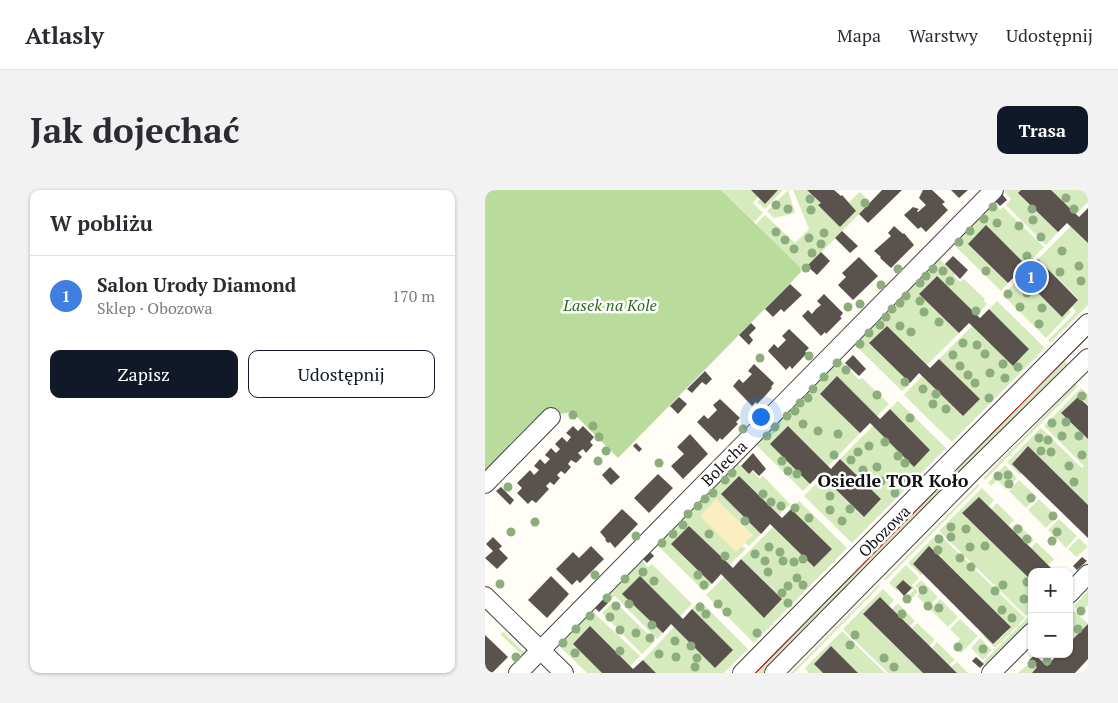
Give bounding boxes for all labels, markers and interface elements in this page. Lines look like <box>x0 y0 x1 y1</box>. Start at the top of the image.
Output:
text: Atlasly <box>25 19 104 51</box>
text: Mapa <box>837 23 881 47</box>
text: Warstwy <box>909 23 978 47</box>
text: Udostępnij <box>1006 23 1093 47</box>
button: Trasa <box>997 106 1088 154</box>
text: Jak dojechać <box>30 107 240 153</box>
text: W pobliżu <box>50 209 153 237</box>
pin: 1 <box>1015 258 1047 296</box>
text: Salon Urody Diamond <box>97 272 296 297</box>
text: 1 <box>61 285 71 307</box>
text: 170 m <box>392 285 435 307</box>
park label: Lasek na Kole <box>562 294 657 316</box>
text: Sklep · Obozowa <box>97 297 213 319</box>
button: Zapisz <box>50 350 238 398</box>
button: Udostępnij <box>248 350 435 398</box>
your location <box>748 404 774 430</box>
street label: Bolecha <box>696 435 752 491</box>
district label: Osiedle TOR Koło <box>818 468 969 492</box>
street label: Obozowa <box>853 500 915 562</box>
map controls <box>1028 568 1073 658</box>
button: + <box>1028 568 1073 613</box>
button: − <box>1028 613 1073 658</box>

